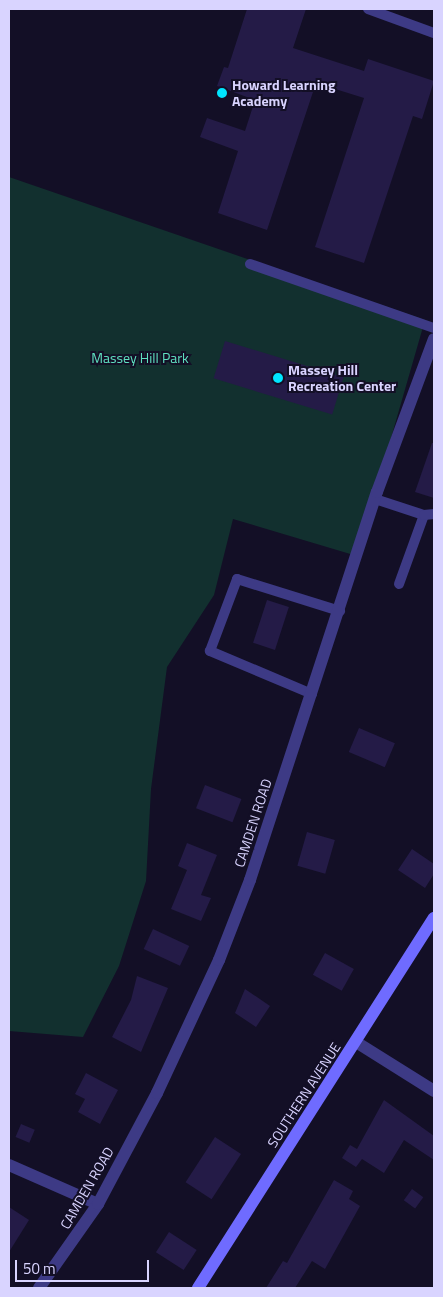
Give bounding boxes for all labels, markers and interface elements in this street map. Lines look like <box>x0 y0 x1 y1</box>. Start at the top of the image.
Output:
place label: Howard Learning Academy <box>232 77 335 110</box>
marker: Howard Learning Academy <box>216 87 228 99</box>
park label: Massey Hill Park <box>91 350 189 366</box>
place label: Massey Hill Recreation Center <box>288 362 396 394</box>
marker: Massey Hill Recreation Center <box>272 372 284 384</box>
street label: CAMDEN ROAD <box>231 777 275 869</box>
street label: SOUTHERN AVENUE <box>264 1039 344 1151</box>
street label: CAMDEN ROAD <box>57 1144 117 1232</box>
scale bar <box>18 1250 151 1282</box>
text: 50 m <box>23 1257 56 1280</box>

